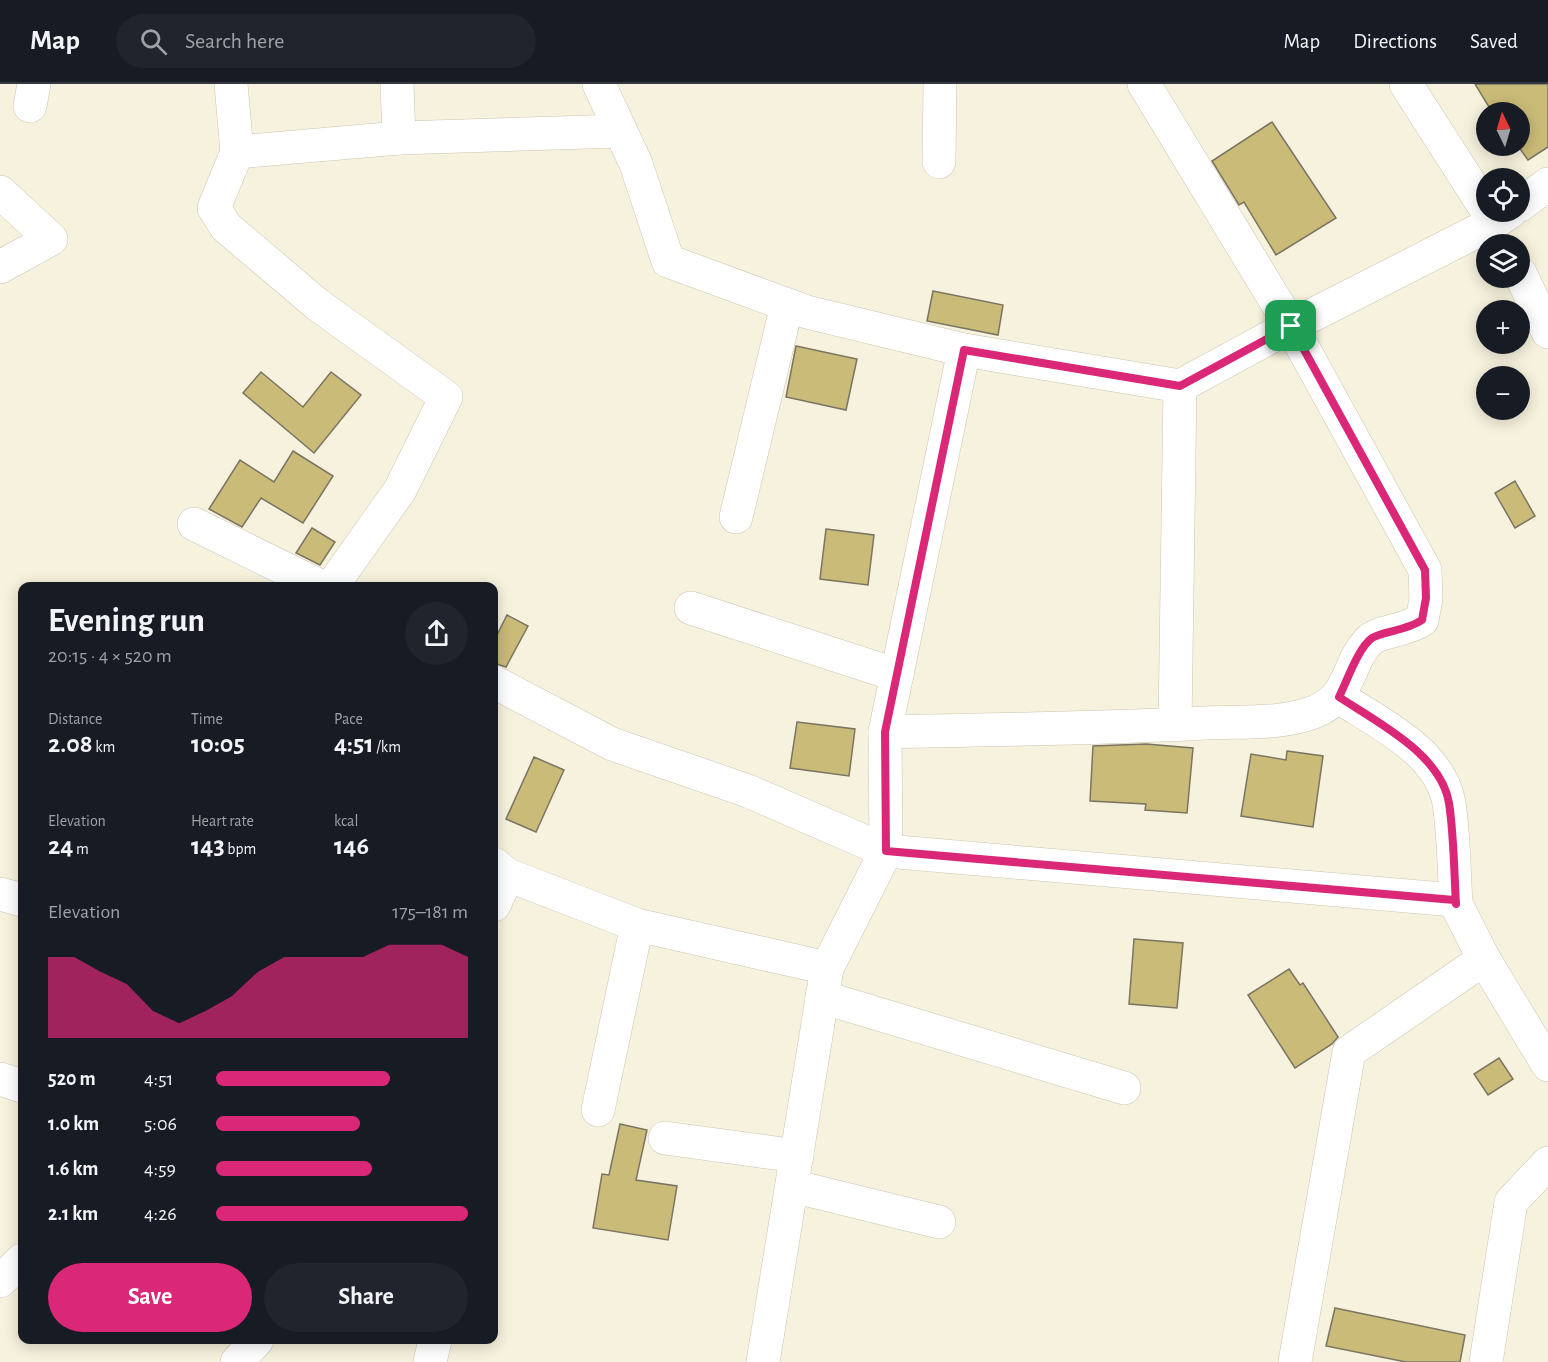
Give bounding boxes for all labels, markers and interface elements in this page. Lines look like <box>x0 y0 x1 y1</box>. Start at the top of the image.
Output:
search box <box>116 14 536 68</box>
icon: search <box>137 25 170 58</box>
text: Map <box>30 27 80 55</box>
text: Search here <box>185 30 284 52</box>
text: Map <box>1284 31 1320 52</box>
text: Directions <box>1353 31 1437 52</box>
text: Saved <box>1470 31 1518 52</box>
north arrow <box>1476 102 1530 156</box>
map controls <box>1476 102 1530 420</box>
button: locate <box>1476 168 1530 222</box>
button: layers <box>1476 234 1530 288</box>
pin <box>1265 300 1316 351</box>
button: + <box>1476 300 1530 354</box>
icon: arrive <box>1274 309 1307 342</box>
button: − <box>1476 366 1530 420</box>
button: share <box>405 602 468 665</box>
text: Evening run <box>48 605 205 638</box>
text: 20:15 · 4 × 520 m <box>48 646 172 666</box>
text: Distance <box>48 711 102 727</box>
text: Time <box>191 711 223 727</box>
text: Pace <box>334 711 363 727</box>
text: 2.08 <box>48 731 93 757</box>
text: 10:05 <box>191 731 245 757</box>
text: 4:51 <box>334 731 374 757</box>
text: km <box>93 739 115 755</box>
text: /km <box>374 739 401 755</box>
text: Elevation <box>48 813 106 829</box>
text: Heart rate <box>191 813 254 829</box>
text: kcal <box>334 813 358 829</box>
text: 24 <box>48 833 73 859</box>
text: 143 <box>191 833 225 859</box>
text: 146 <box>334 833 369 859</box>
text: m <box>73 841 89 857</box>
text: bpm <box>225 841 256 857</box>
text: Elevation <box>48 902 120 922</box>
text: 175–181 m <box>392 902 468 922</box>
text: 520 m <box>48 1069 96 1089</box>
text: 4:51 <box>144 1069 173 1089</box>
text: 1.0 km <box>48 1114 99 1134</box>
text: 5:06 <box>144 1114 177 1134</box>
text: 1.6 km <box>48 1159 99 1179</box>
text: 4:59 <box>144 1159 176 1179</box>
text: 2.1 km <box>48 1204 98 1224</box>
text: 4:26 <box>144 1204 177 1224</box>
button: Save <box>48 1263 252 1332</box>
button: Share <box>264 1263 468 1332</box>

